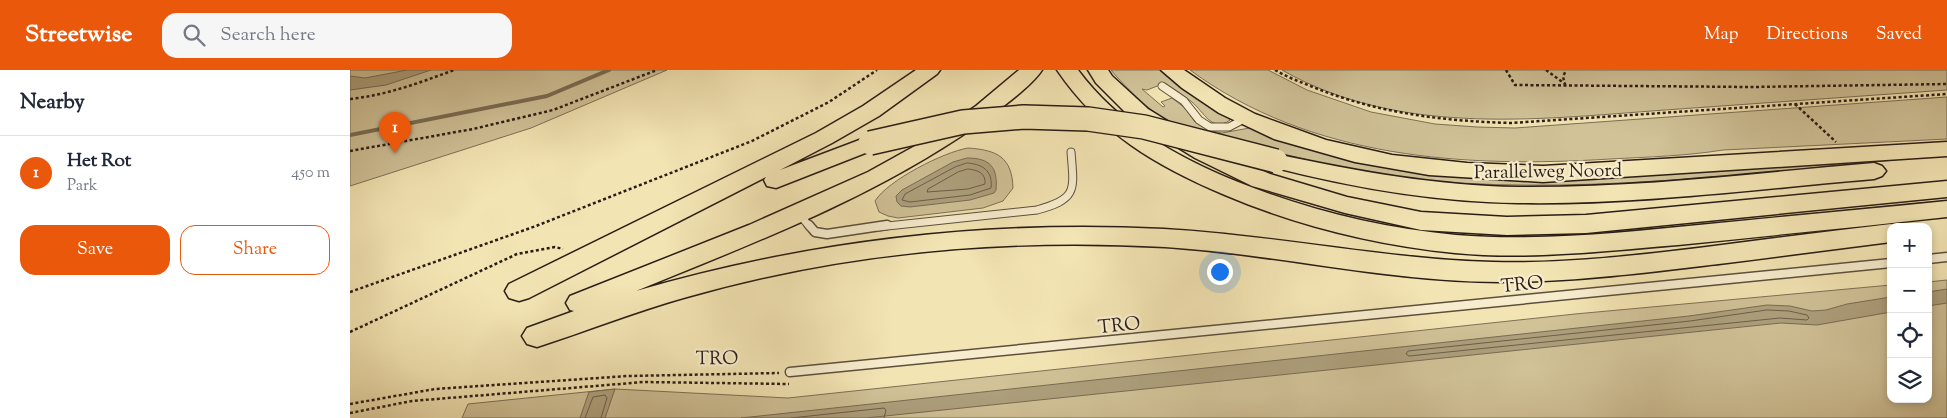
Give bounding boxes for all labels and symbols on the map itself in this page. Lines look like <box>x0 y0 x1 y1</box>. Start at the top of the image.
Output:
pin: 1 <box>379 112 411 153</box>
street label: Parallelweg Noord <box>1474 158 1623 187</box>
your location <box>1207 259 1233 285</box>
street label: TRO <box>1500 270 1545 301</box>
street label: TRO <box>1097 311 1142 342</box>
street label: TRO <box>695 346 739 373</box>

